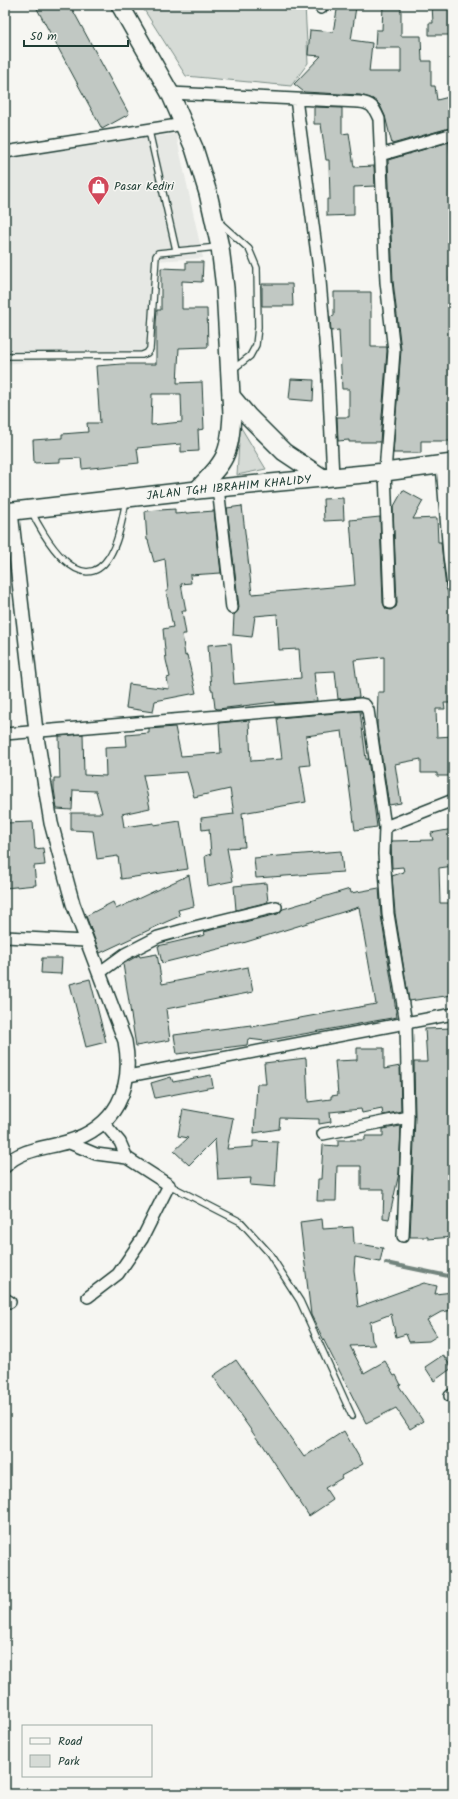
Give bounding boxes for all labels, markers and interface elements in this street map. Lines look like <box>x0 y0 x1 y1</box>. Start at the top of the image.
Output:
scale bar <box>24 22 128 48</box>
text: 50 m <box>30 27 57 46</box>
shop icon: Pasar Kediri <box>85 173 111 206</box>
place label: Pasar Kediri <box>114 177 175 196</box>
street label: JALAN TGH IBRAHIM KHALIDY <box>145 470 313 505</box>
legend <box>22 1725 152 1777</box>
text: Road <box>58 1732 83 1751</box>
text: Park <box>58 1752 80 1771</box>

